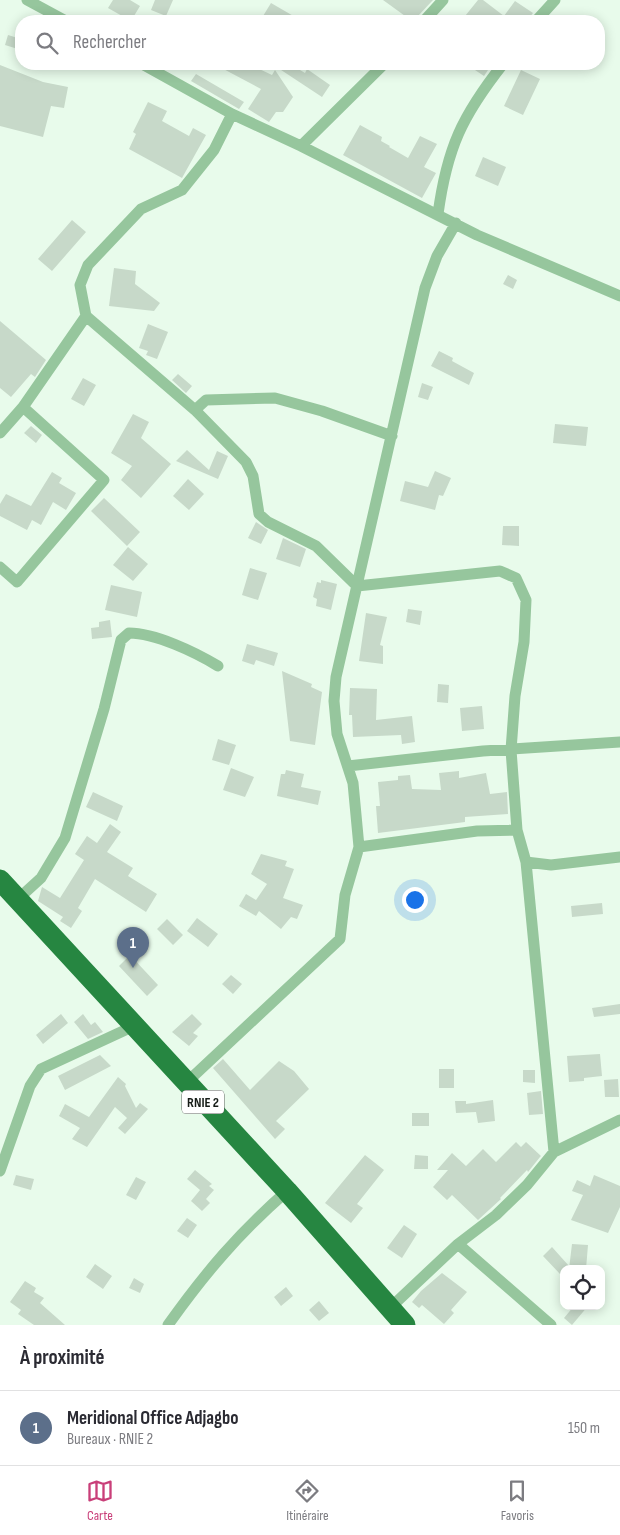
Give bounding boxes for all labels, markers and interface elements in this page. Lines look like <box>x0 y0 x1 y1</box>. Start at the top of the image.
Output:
search box <box>15 15 605 70</box>
icon: search <box>33 29 61 57</box>
text: Rechercher <box>73 31 147 54</box>
your location <box>402 887 428 913</box>
pin: 1 <box>117 927 149 968</box>
road number: RNIE 2 <box>182 1090 224 1114</box>
map controls <box>560 1265 605 1310</box>
button: locate <box>560 1265 605 1310</box>
text: À proximité <box>20 1345 105 1370</box>
text: Meridional Office Adjagbo <box>67 1407 239 1430</box>
text: 1 <box>33 1419 39 1438</box>
text: 150 m <box>568 1419 600 1438</box>
text: Bureaux · RNIE 2 <box>67 1430 153 1449</box>
tab: Carte <box>86 1477 114 1524</box>
tab: Itinéraire <box>286 1477 329 1524</box>
tab: Favoris <box>501 1477 534 1524</box>

